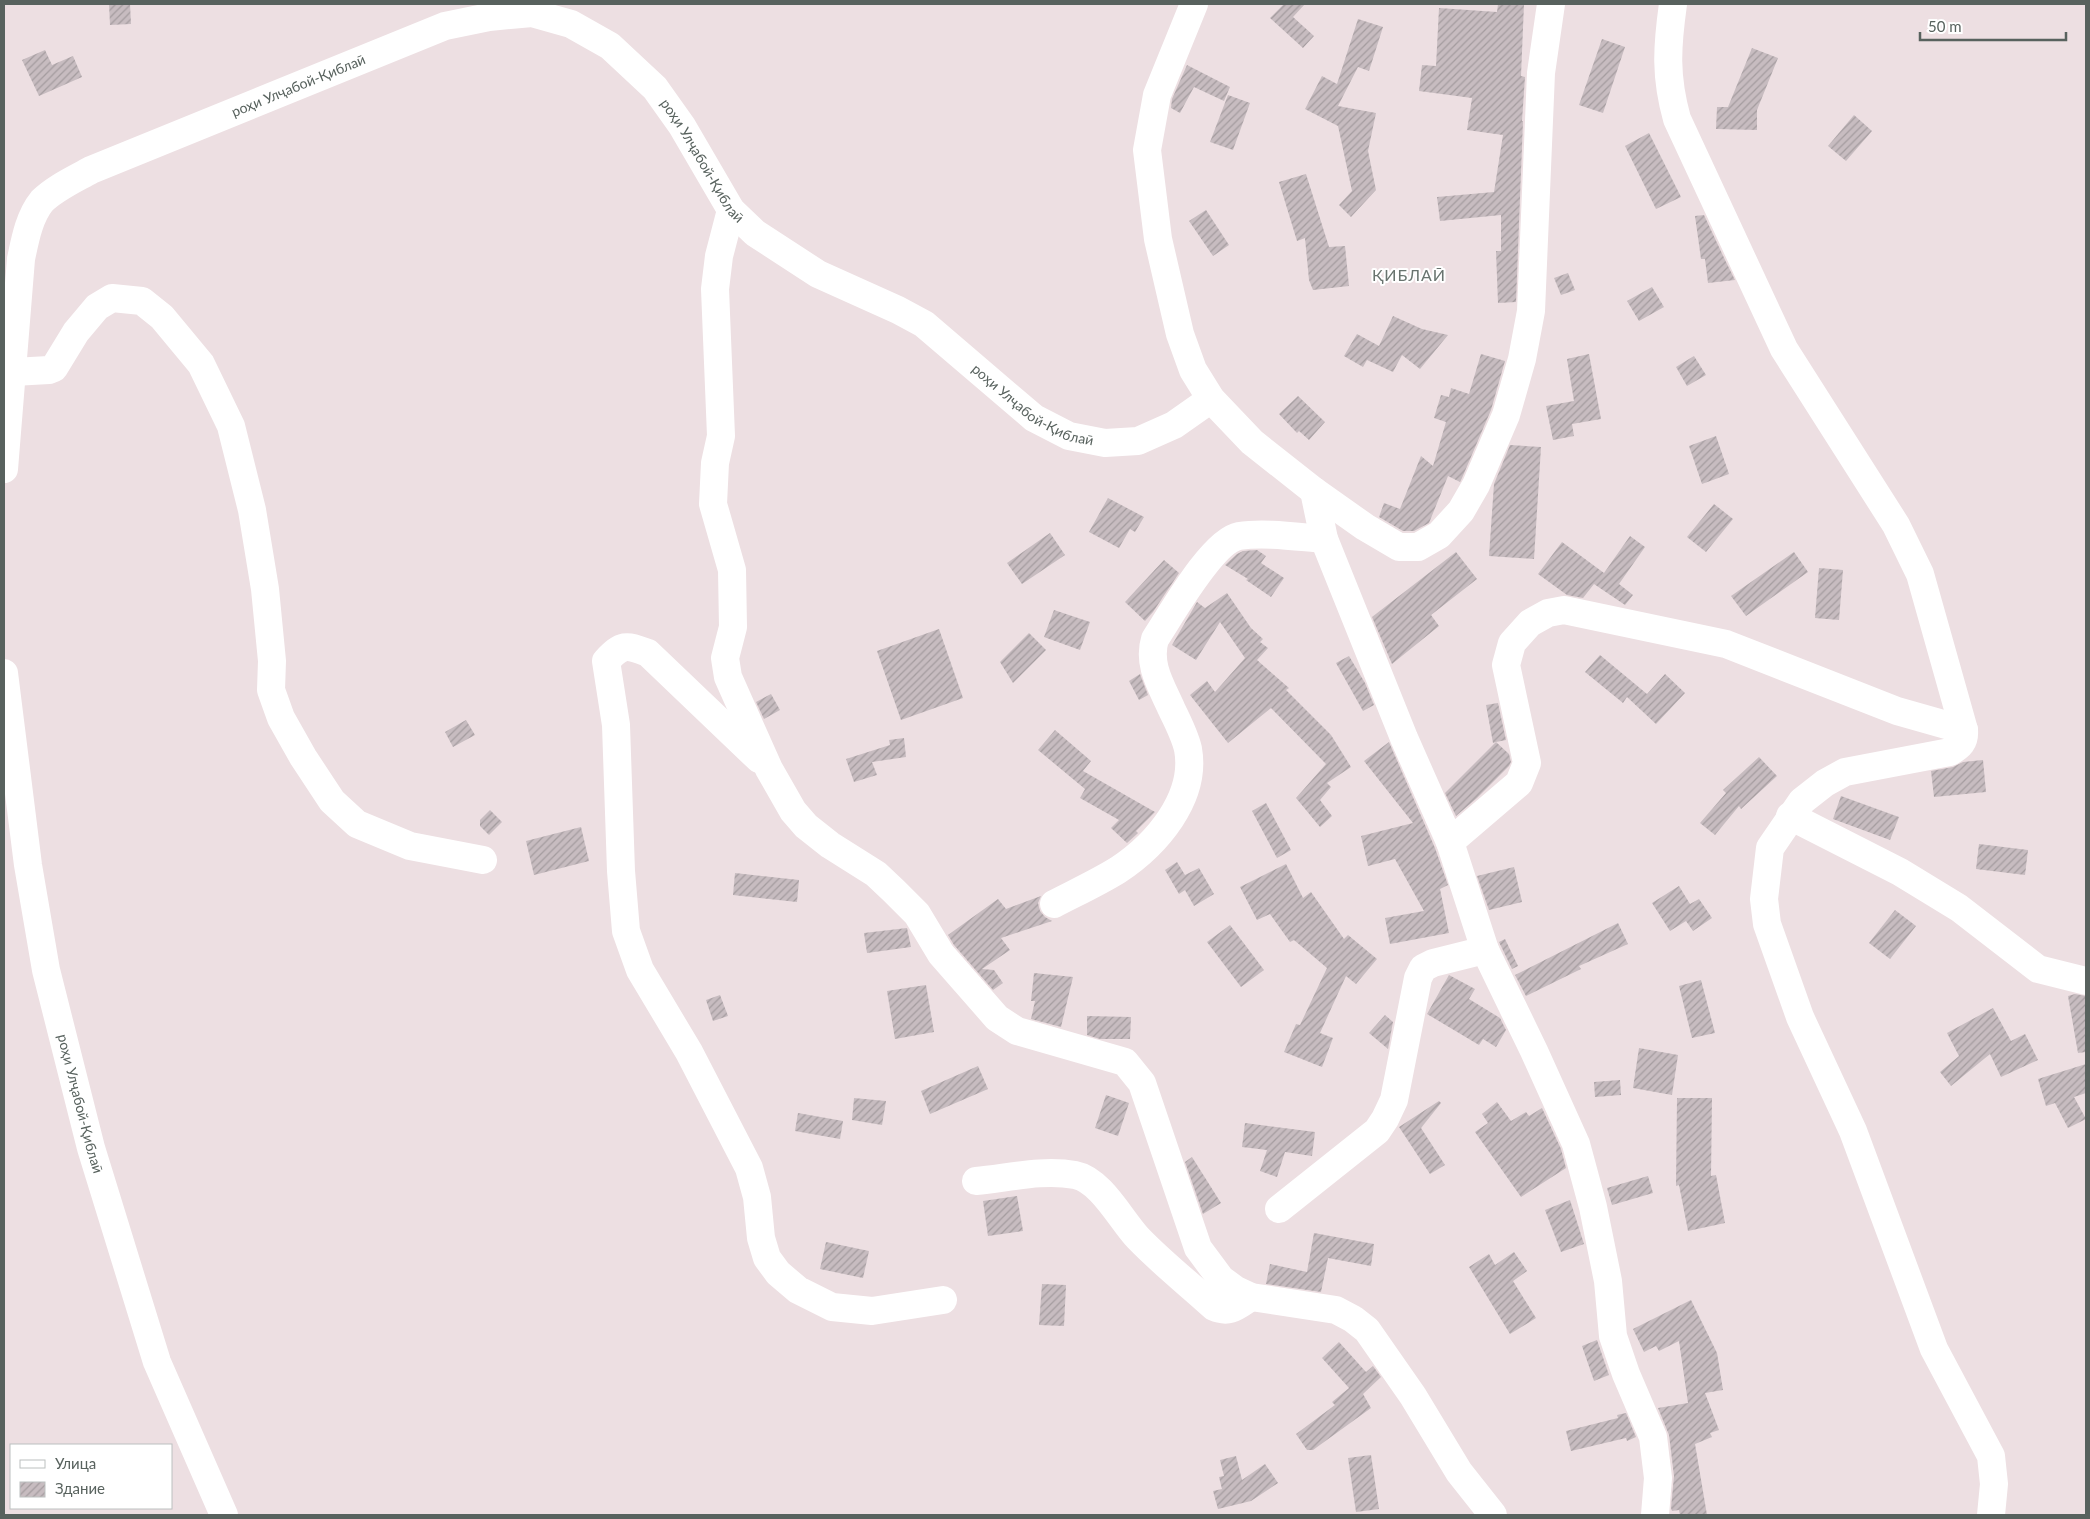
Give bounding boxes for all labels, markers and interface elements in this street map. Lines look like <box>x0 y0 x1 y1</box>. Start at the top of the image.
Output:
scale bar <box>1920 10 2066 42</box>
text: 50 m <box>1928 17 1962 35</box>
street label: роҳи Улҷабой-Қиблаӣ <box>229 50 368 120</box>
street label: роҳи Улҷабой-Қиблаӣ <box>657 95 748 226</box>
district label: ҚИБЛАӢ <box>1372 265 1446 284</box>
street label: роҳи Улҷабой-Қиблаӣ <box>969 360 1095 449</box>
street label: роҳи Улҷабой-Қиблаӣ <box>55 1032 107 1175</box>
legend <box>10 1444 172 1509</box>
text: Улица <box>55 1454 96 1472</box>
text: Здание <box>55 1479 105 1497</box>

